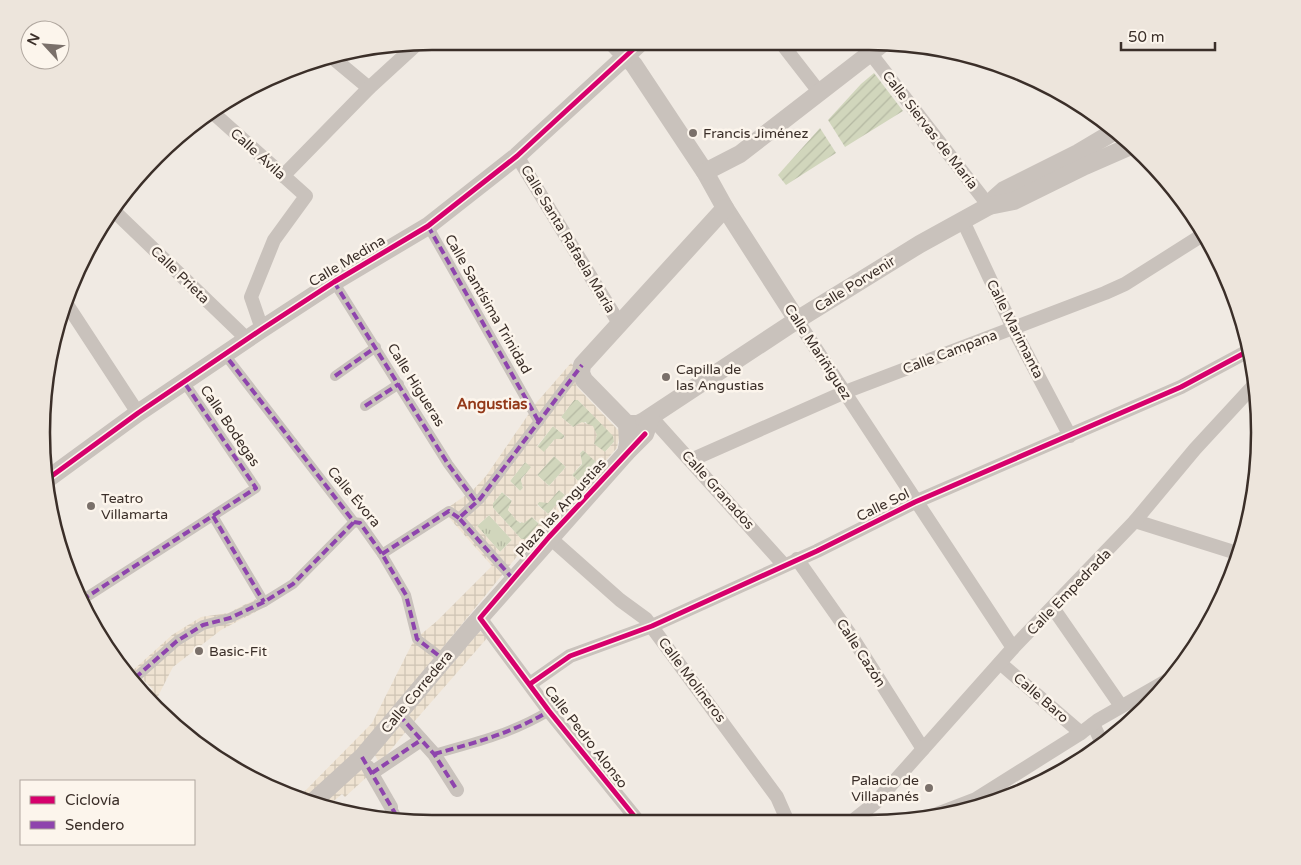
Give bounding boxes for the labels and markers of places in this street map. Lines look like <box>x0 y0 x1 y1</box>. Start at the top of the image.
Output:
place label: Francis Jiménez <box>703 125 808 142</box>
marker: Francis Jiménez <box>687 127 699 139</box>
place label: Capilla de las Angustias <box>676 361 764 394</box>
marker: Capilla de las Angustias <box>660 371 672 383</box>
place label: Teatro Villamarta <box>101 490 168 523</box>
marker: Teatro Villamarta <box>85 500 97 512</box>
place label: Basic-Fit <box>209 643 268 660</box>
marker: Basic-Fit <box>193 645 205 657</box>
place label: Palacio de Villapanés <box>851 772 919 805</box>
marker: Palacio de Villapanés <box>923 782 935 794</box>

